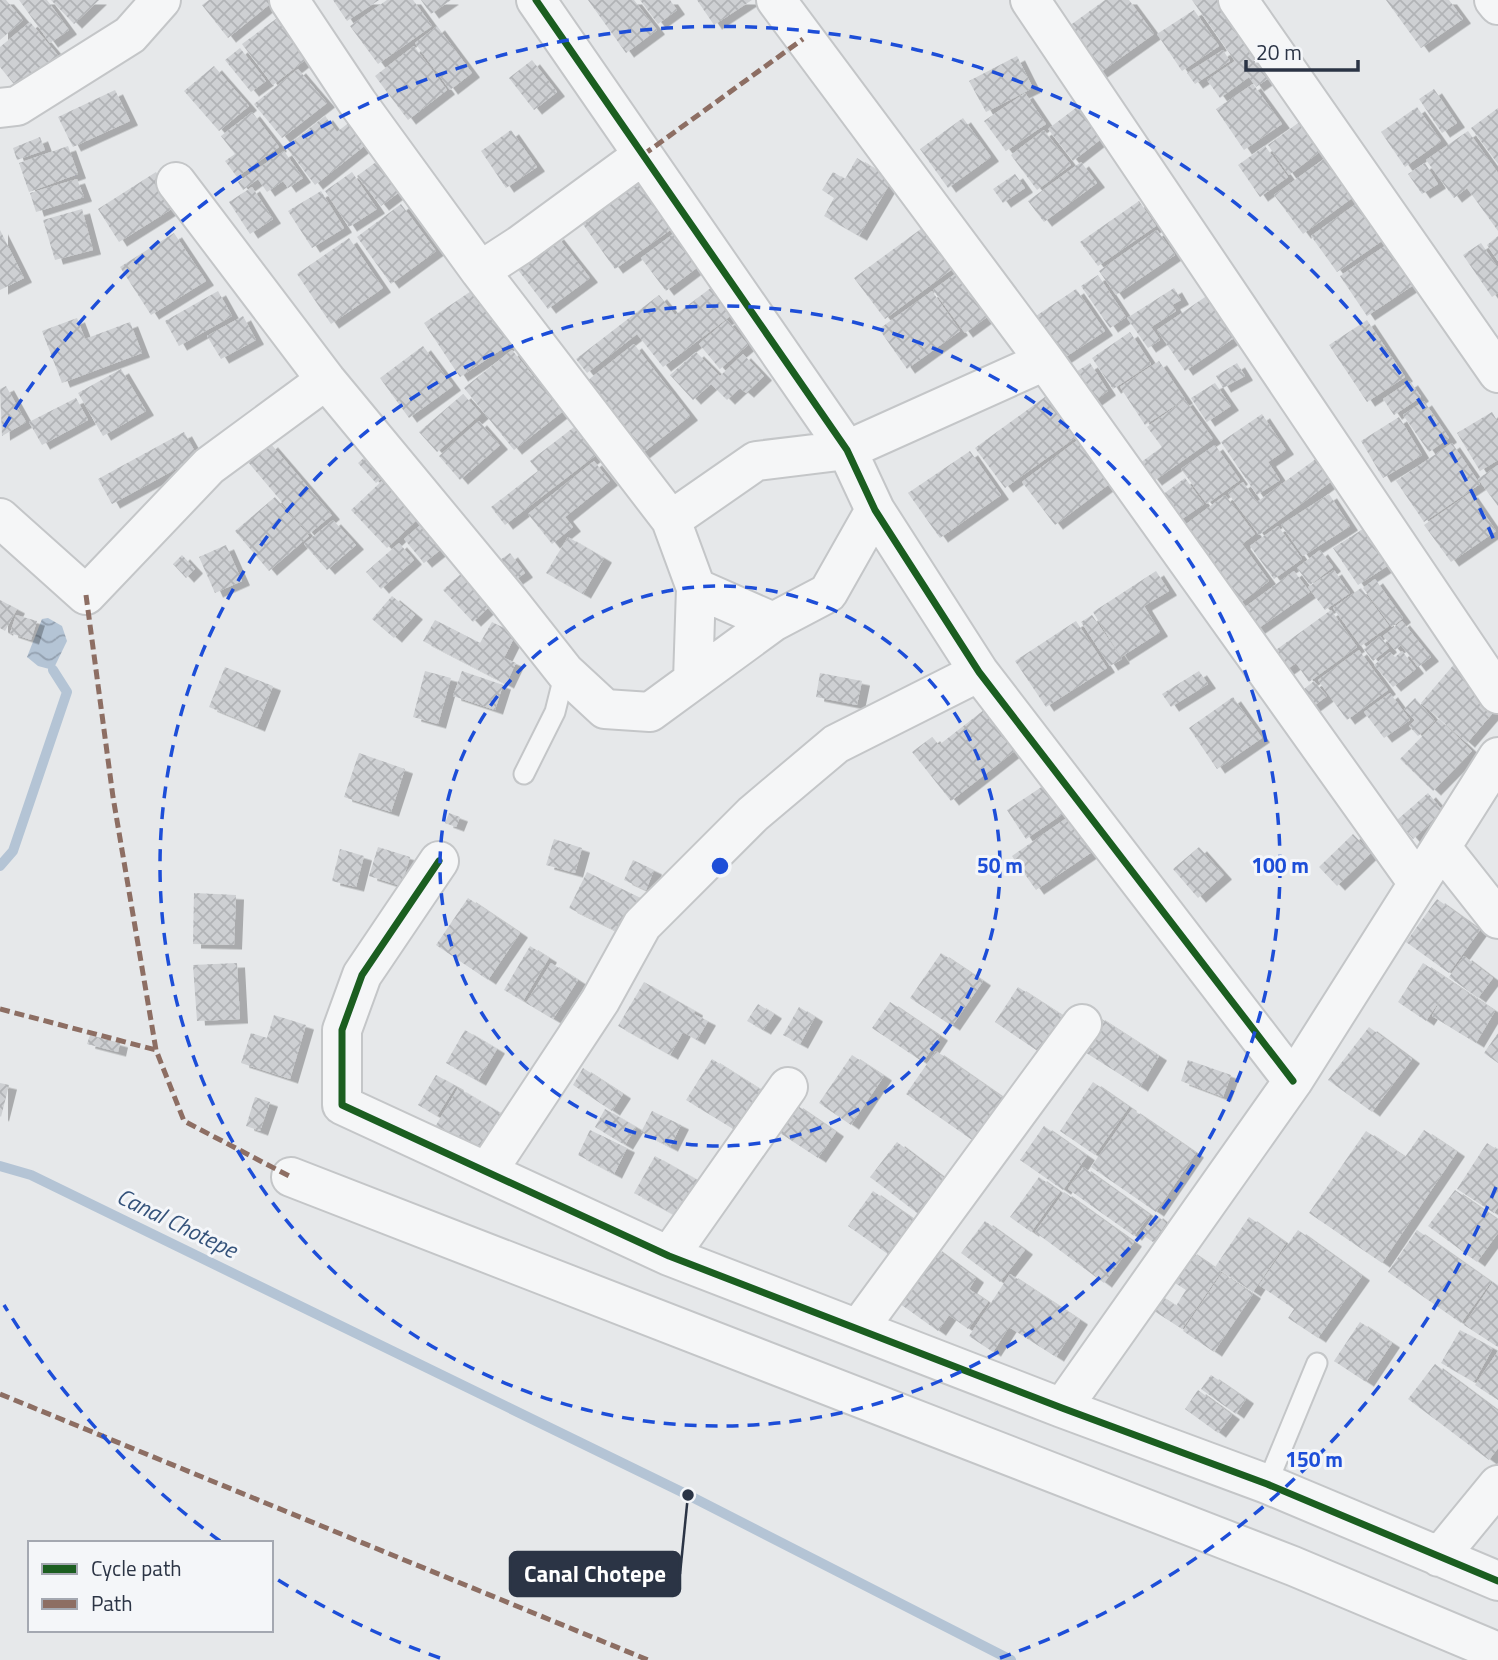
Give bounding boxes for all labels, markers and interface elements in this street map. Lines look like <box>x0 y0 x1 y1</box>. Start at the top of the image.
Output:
scale bar <box>1246 28 1358 72</box>
text: 20 m <box>1256 36 1302 68</box>
text: 50 m <box>977 849 1023 881</box>
text: 100 m <box>1251 849 1309 881</box>
centre of rings <box>708 854 732 878</box>
water label: Canal Chotepe <box>111 1178 245 1267</box>
text: 150 m <box>1285 1443 1343 1475</box>
legend <box>28 1541 273 1632</box>
text: Cycle path <box>91 1552 182 1584</box>
callout: Canal Chotepe <box>510 1552 680 1596</box>
text: Canal Chotepe <box>524 1556 666 1591</box>
text: Path <box>91 1587 133 1619</box>

